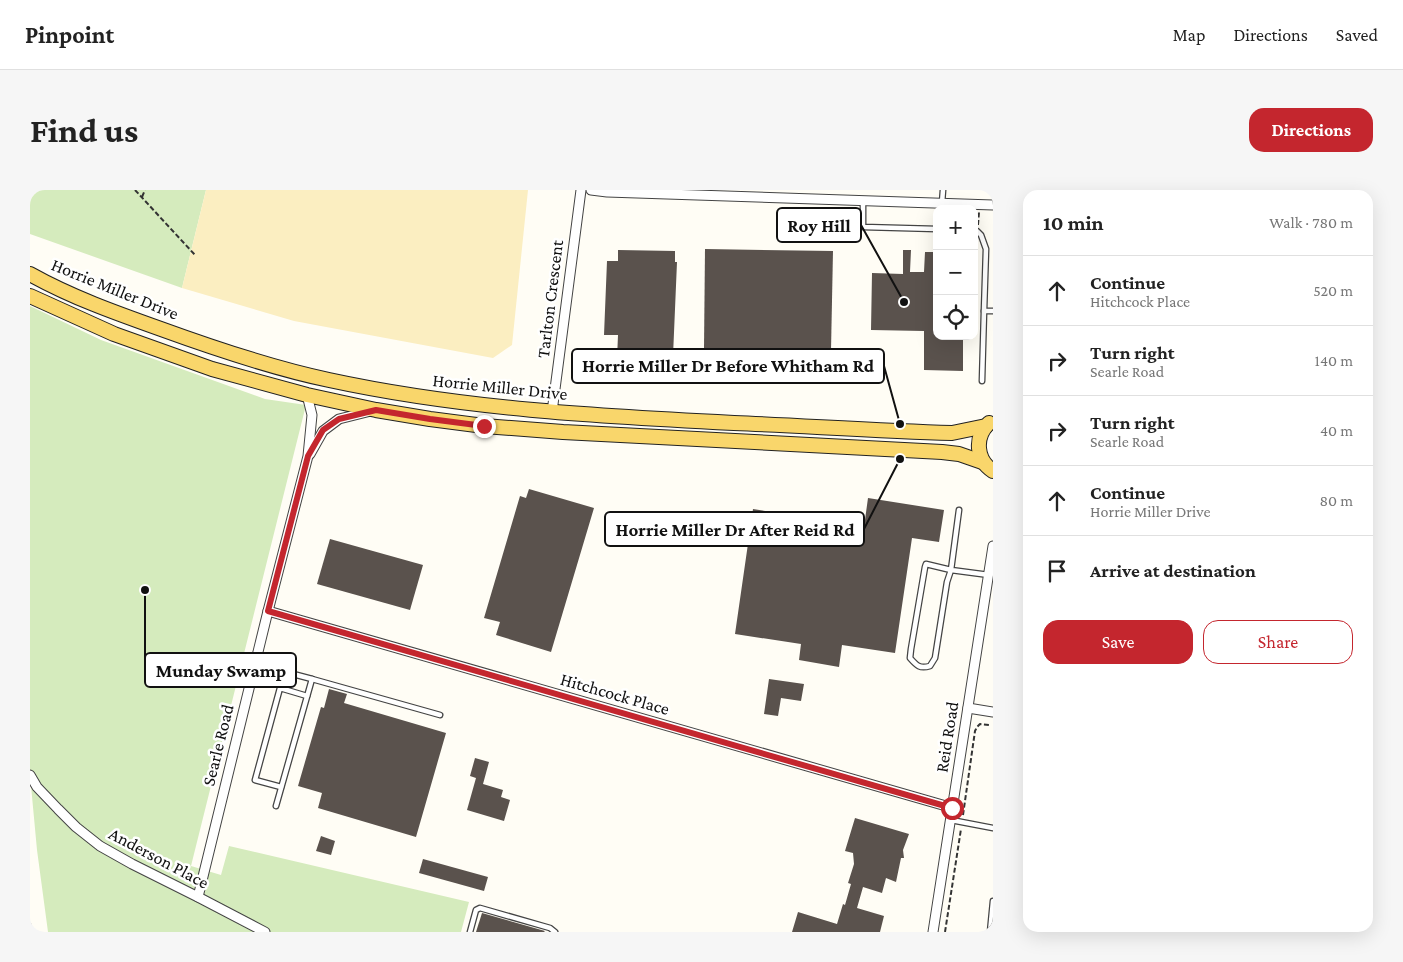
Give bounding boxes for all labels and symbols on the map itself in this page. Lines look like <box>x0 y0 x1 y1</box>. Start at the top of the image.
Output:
callout: Roy Hill <box>777 208 861 242</box>
text: Roy Hill <box>787 215 851 236</box>
street label: Tarlton Crescent <box>533 238 567 359</box>
street label: Horrie Miller Drive <box>48 254 182 324</box>
callout: Horrie Miller Dr Before Whitham Rd <box>572 349 884 383</box>
text: Horrie Miller Dr Before Whitham Rd <box>582 355 875 376</box>
street label: Horrie Miller Drive <box>432 370 568 404</box>
route end <box>473 415 496 438</box>
callout: Horrie Miller Dr After Reid Rd <box>605 512 864 546</box>
text: Horrie Miller Dr After Reid Rd <box>615 519 855 540</box>
callout: Munday Swamp <box>145 653 296 687</box>
text: Munday Swamp <box>156 660 286 681</box>
street label: Hitchcock Place <box>558 669 672 719</box>
street label: Reid Road <box>932 699 963 774</box>
street label: Searle Road <box>198 702 238 788</box>
route start <box>941 797 964 820</box>
street label: Anderson Place <box>106 823 212 893</box>

